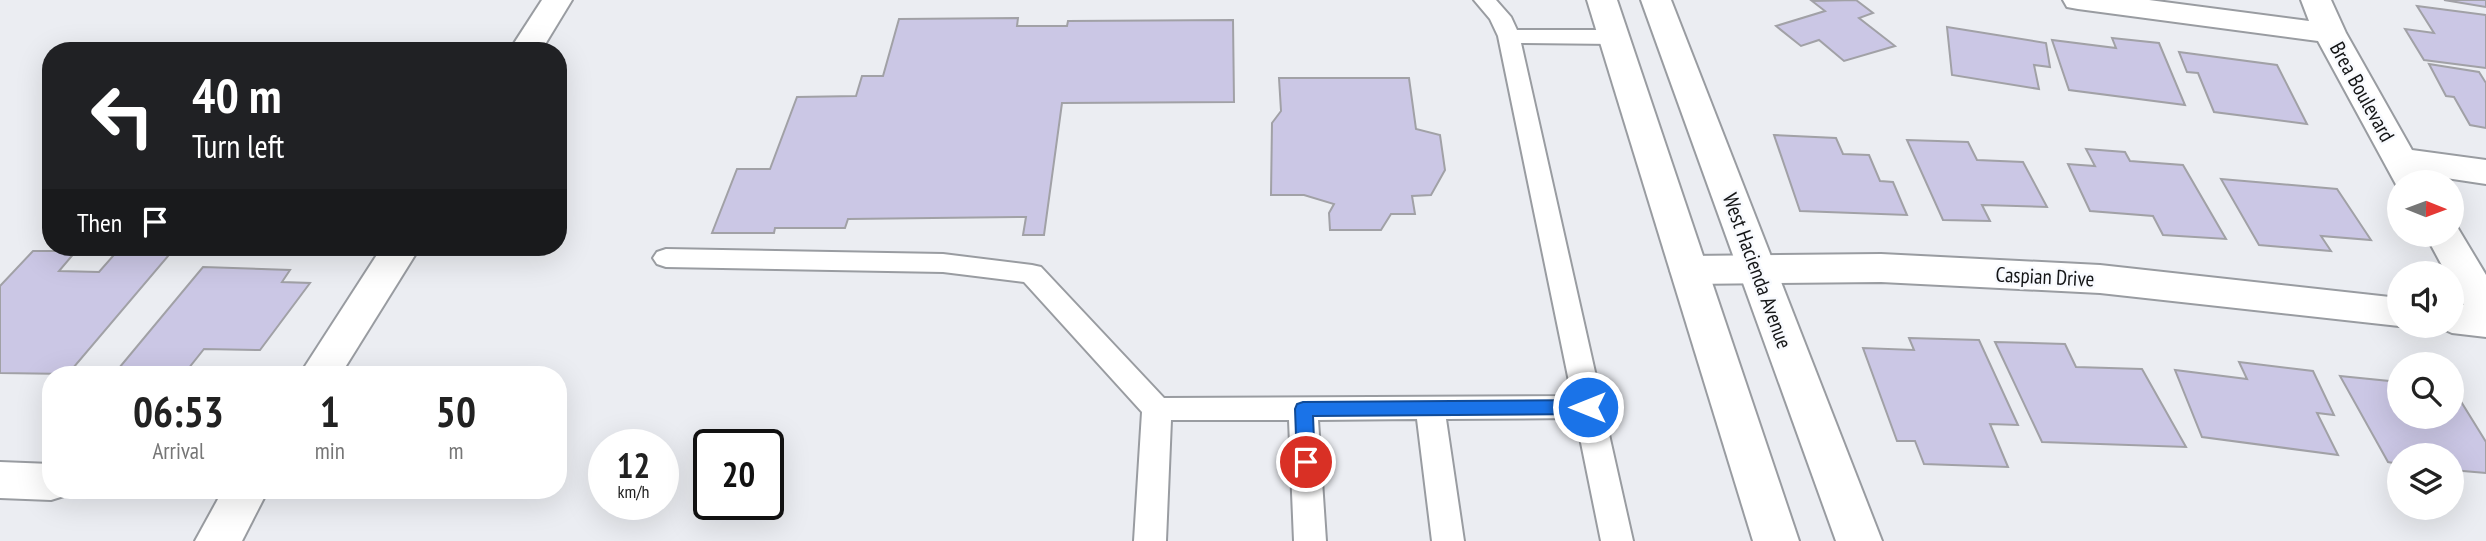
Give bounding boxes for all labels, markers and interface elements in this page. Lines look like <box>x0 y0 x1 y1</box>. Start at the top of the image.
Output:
street label: Brea Boulevard <box>2324 37 2401 146</box>
text: 40 m <box>192 63 281 127</box>
icon: left <box>77 70 168 161</box>
text: Turn left <box>192 125 284 167</box>
north arrow <box>2387 170 2464 247</box>
map controls <box>2387 170 2464 520</box>
street label: West Hacienda Avenue <box>1717 189 1798 352</box>
icon: arrive <box>136 203 174 241</box>
text: Then <box>77 206 122 239</box>
street label: Caspian Drive <box>1995 260 2095 293</box>
button: sound <box>2387 261 2464 338</box>
button: search <box>2387 352 2464 429</box>
position arrow <box>1551 370 1625 444</box>
text: 06:53 <box>133 384 224 439</box>
text: 1 <box>320 384 340 439</box>
text: 50 <box>436 384 476 439</box>
speed limit sign: 20 <box>693 429 784 520</box>
pin <box>1276 432 1336 492</box>
text: Arrival <box>152 436 204 465</box>
text: min <box>315 436 345 465</box>
text: m <box>448 436 463 465</box>
text: 12 <box>617 442 650 488</box>
icon: arrive <box>1287 443 1325 481</box>
button: layers <box>2387 443 2464 520</box>
text: km/h <box>618 480 649 503</box>

